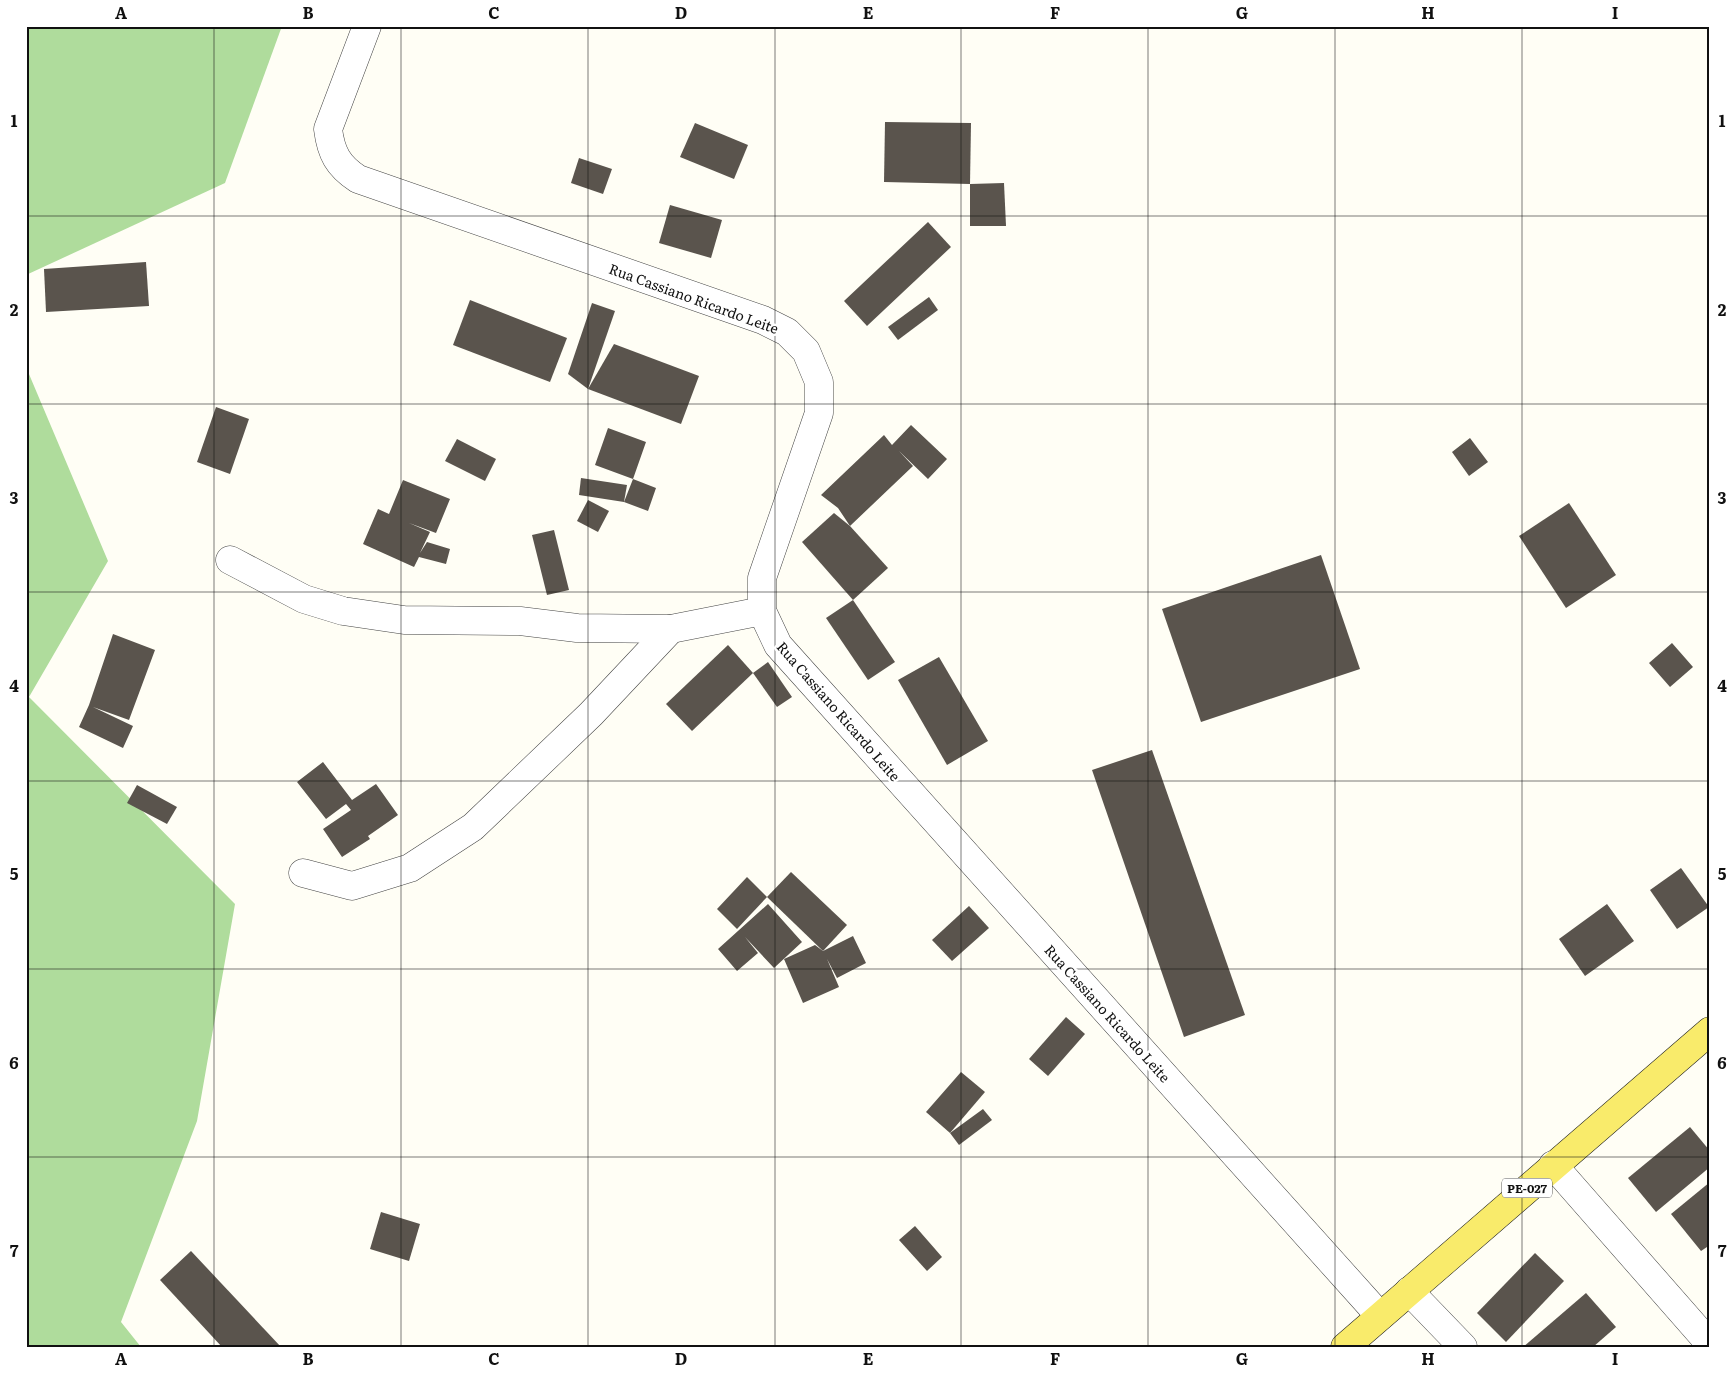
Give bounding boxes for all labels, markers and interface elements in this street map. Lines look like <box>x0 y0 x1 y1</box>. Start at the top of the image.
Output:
text: A <box>115 0 127 24</box>
text: B <box>302 0 314 24</box>
text: C <box>488 0 500 24</box>
text: D <box>675 0 687 24</box>
text: E <box>863 0 874 24</box>
text: F <box>1050 0 1060 24</box>
text: G <box>1236 0 1248 24</box>
text: H <box>1421 0 1435 24</box>
text: I <box>1612 0 1618 24</box>
text: 1 <box>11 108 18 132</box>
text: 1 <box>1719 108 1726 132</box>
street label: Rua Cassiano Ricardo Leite <box>606 258 782 338</box>
text: 2 <box>10 297 19 321</box>
text: 2 <box>1718 297 1727 321</box>
text: 3 <box>10 485 19 509</box>
text: 3 <box>1718 485 1727 509</box>
street label: Rua Cassiano Ricardo Leite <box>773 637 905 785</box>
text: 4 <box>9 673 19 697</box>
text: 4 <box>1717 673 1727 697</box>
text: 5 <box>10 861 19 885</box>
text: 5 <box>1718 861 1727 885</box>
street label: Rua Cassiano Ricardo Leite <box>1041 940 1175 1086</box>
text: 6 <box>9 1050 19 1074</box>
text: 6 <box>1717 1050 1727 1074</box>
road number: PE-027 <box>1502 1178 1552 1198</box>
text: 7 <box>10 1238 19 1262</box>
text: 7 <box>1718 1238 1727 1262</box>
text: A <box>115 1346 127 1370</box>
text: B <box>302 1346 314 1370</box>
text: C <box>488 1346 500 1370</box>
text: D <box>675 1346 687 1370</box>
text: E <box>863 1346 874 1370</box>
text: F <box>1050 1346 1060 1370</box>
text: G <box>1236 1346 1248 1370</box>
text: H <box>1421 1346 1435 1370</box>
text: I <box>1612 1346 1618 1370</box>

